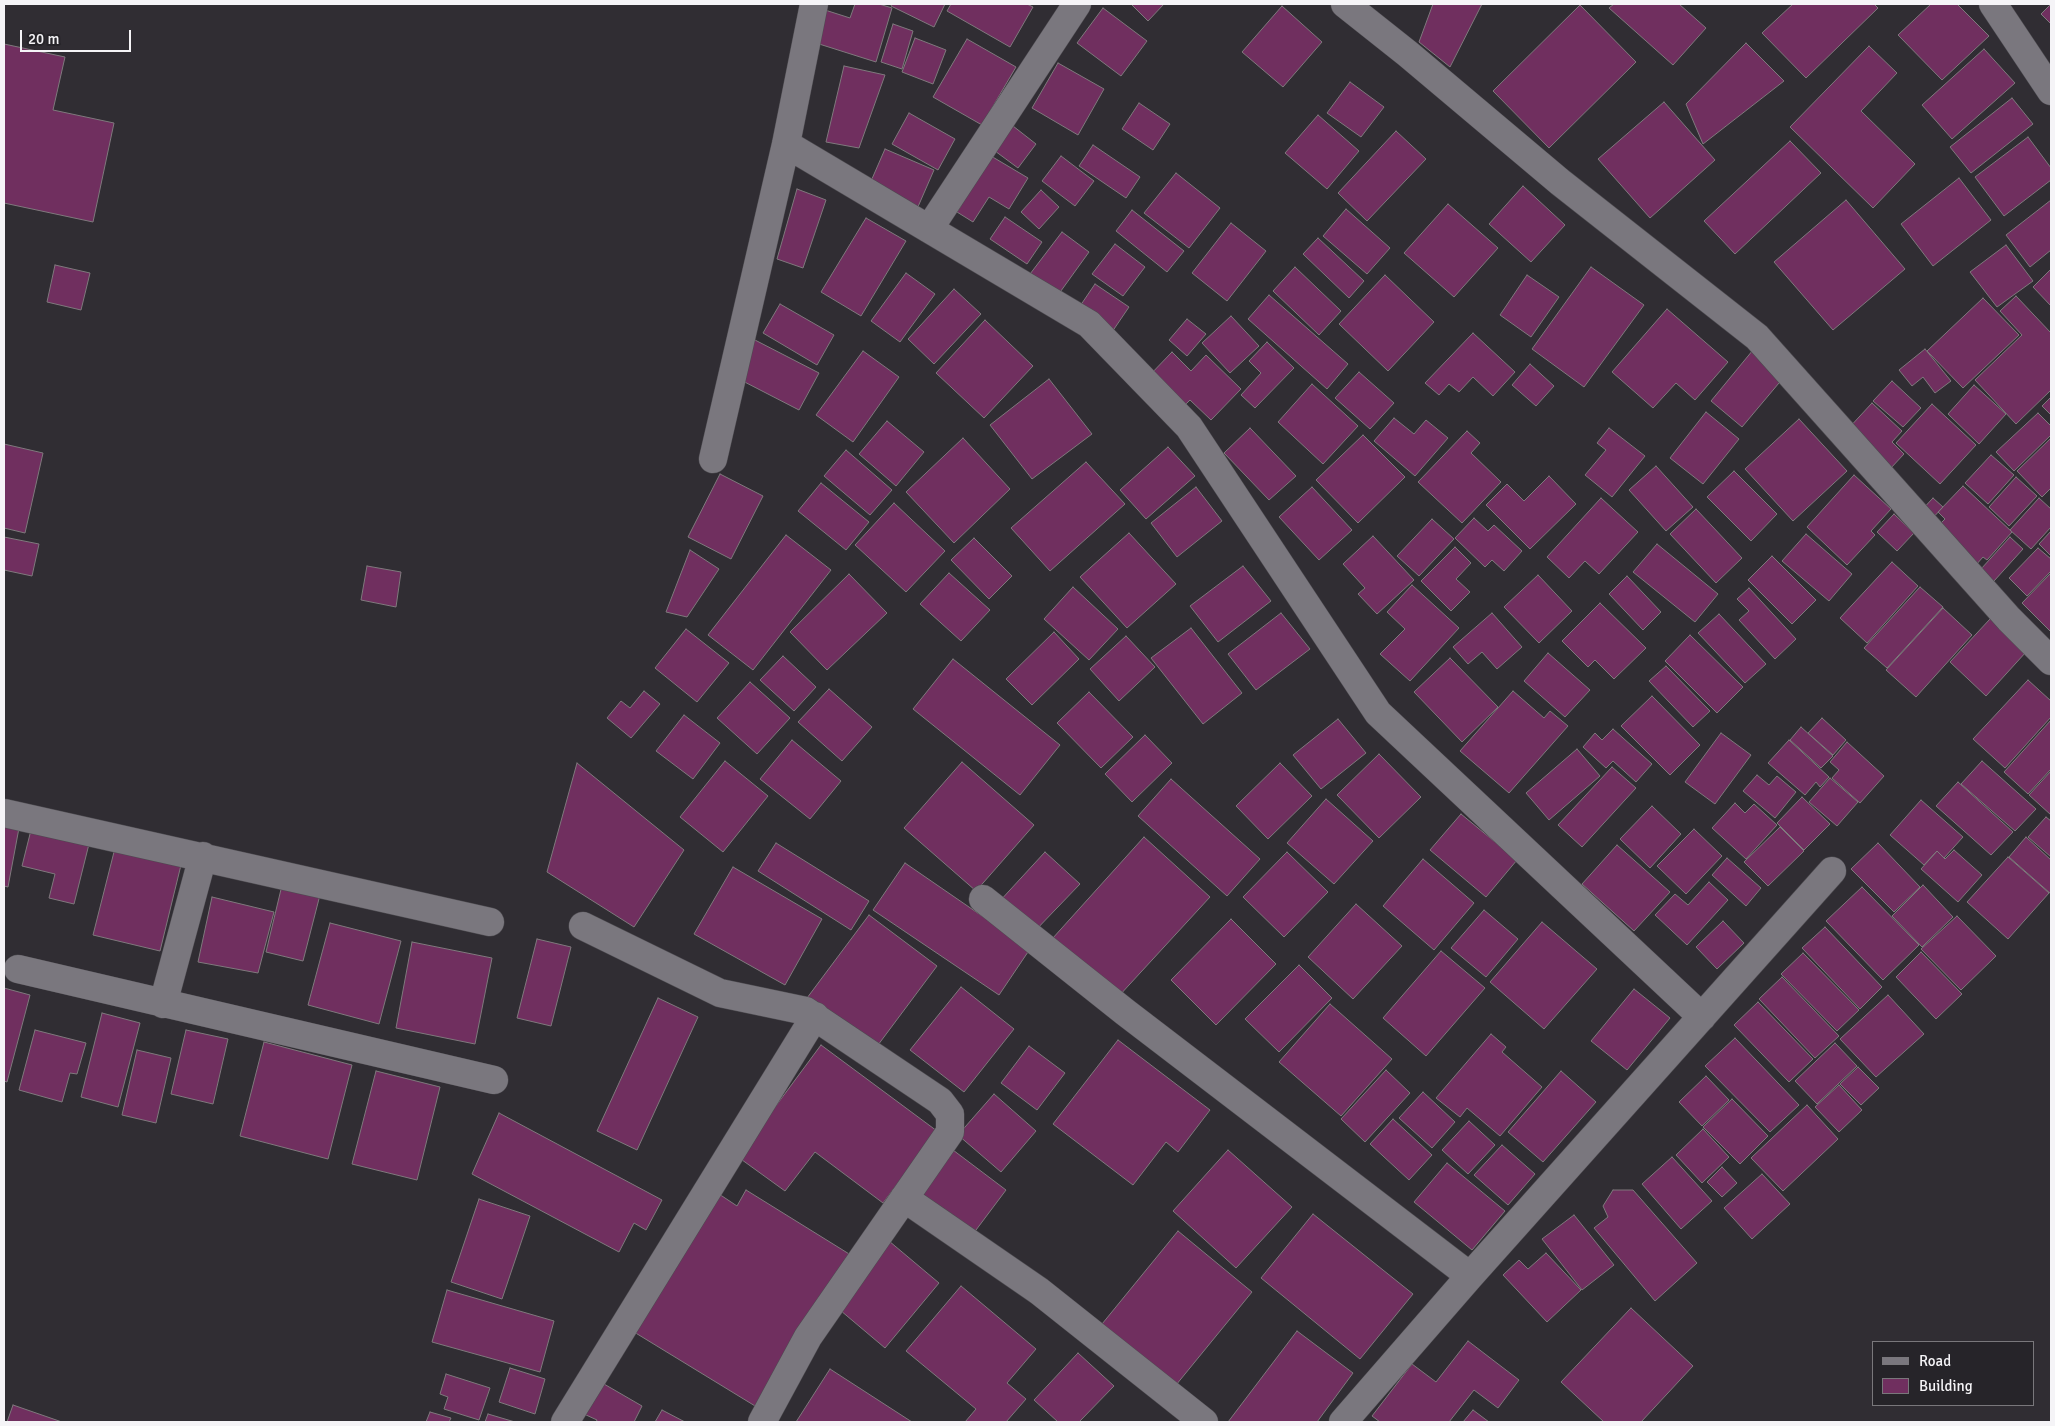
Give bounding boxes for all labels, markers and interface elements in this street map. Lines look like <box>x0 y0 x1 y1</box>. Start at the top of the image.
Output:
scale bar <box>22 20 134 52</box>
text: 20 m <box>28 30 59 48</box>
legend <box>1872 1341 2035 1406</box>
text: Road <box>1919 1352 1951 1370</box>
text: Building <box>1919 1377 1973 1395</box>

